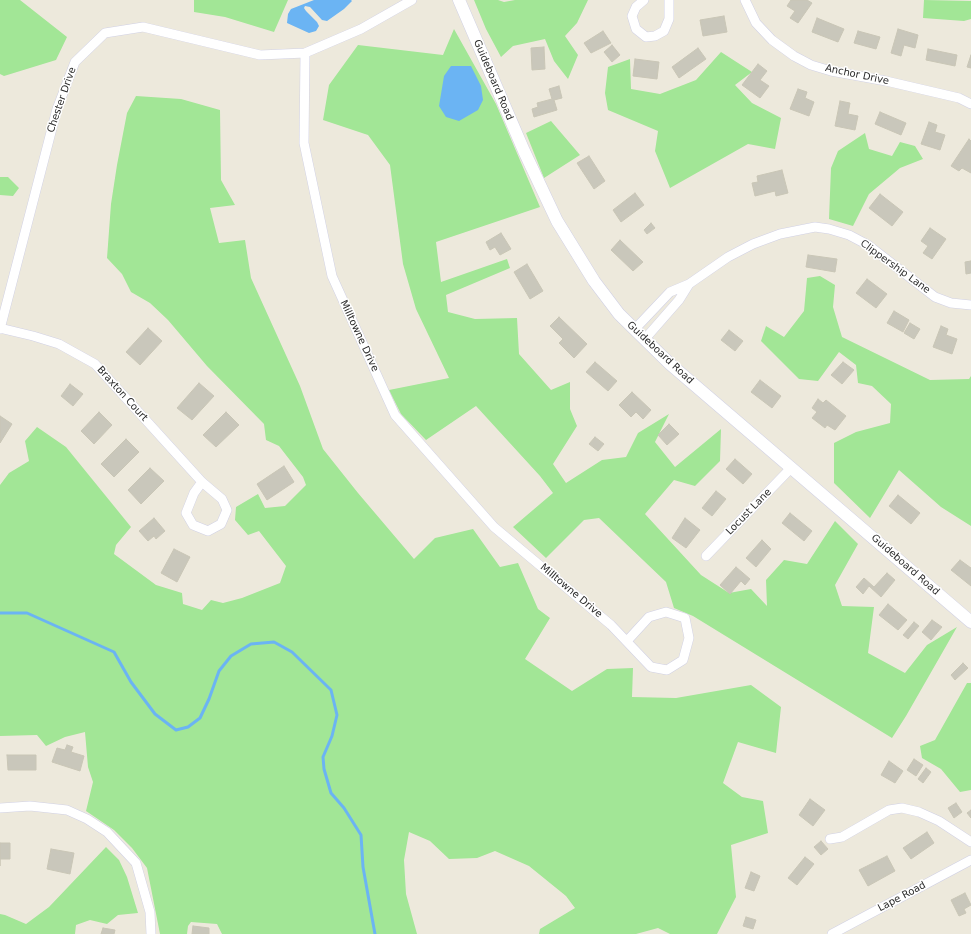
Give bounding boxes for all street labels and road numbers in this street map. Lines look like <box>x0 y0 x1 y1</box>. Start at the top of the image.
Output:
street label: Guideboard Road <box>471 38 515 122</box>
street label: Anchor Drive <box>824 62 890 88</box>
street label: Chester Drive <box>45 66 79 134</box>
street label: Clippership Lane <box>858 238 932 296</box>
street label: Milltowne Drive <box>337 298 381 374</box>
street label: Guideboard Road <box>624 319 696 387</box>
street label: Braxton Court <box>94 364 150 424</box>
street label: Locust Lane <box>724 486 774 538</box>
street label: Guideboard Road <box>868 532 942 598</box>
street label: Milltowne Drive <box>537 561 605 621</box>
street label: Lape Road <box>876 879 928 915</box>

